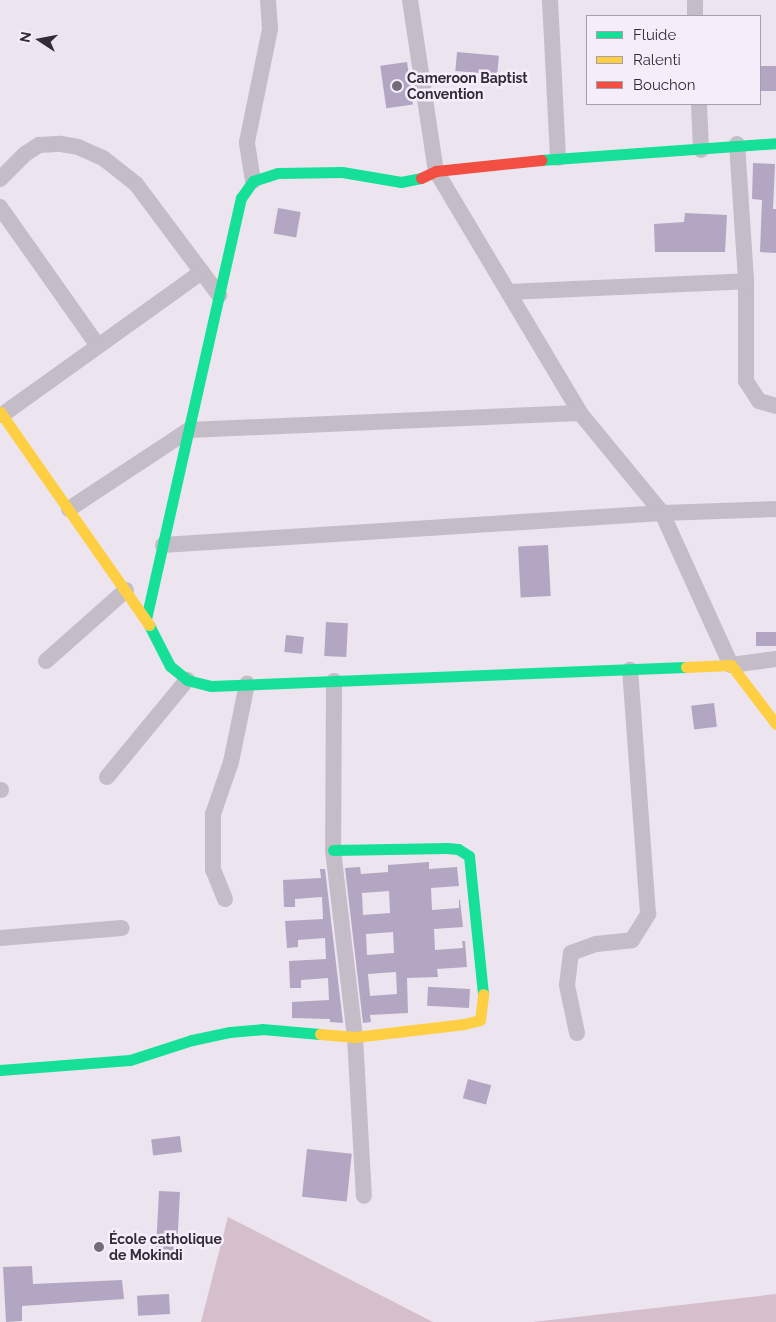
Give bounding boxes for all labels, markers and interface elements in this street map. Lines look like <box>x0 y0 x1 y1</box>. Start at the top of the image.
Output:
north arrow <box>15 15 65 65</box>
legend <box>586 15 761 105</box>
text: Fluide <box>633 26 676 44</box>
text: N <box>16 30 34 44</box>
text: Ralenti <box>633 51 681 69</box>
place label: Cameroon Baptist Convention <box>407 70 528 102</box>
text: Bouchon <box>633 76 695 94</box>
marker: Cameroon Baptist Convention <box>391 80 403 92</box>
place label: École catholique de Mokindi <box>109 1231 222 1264</box>
marker: École catholique de Mokindi <box>93 1241 105 1253</box>

